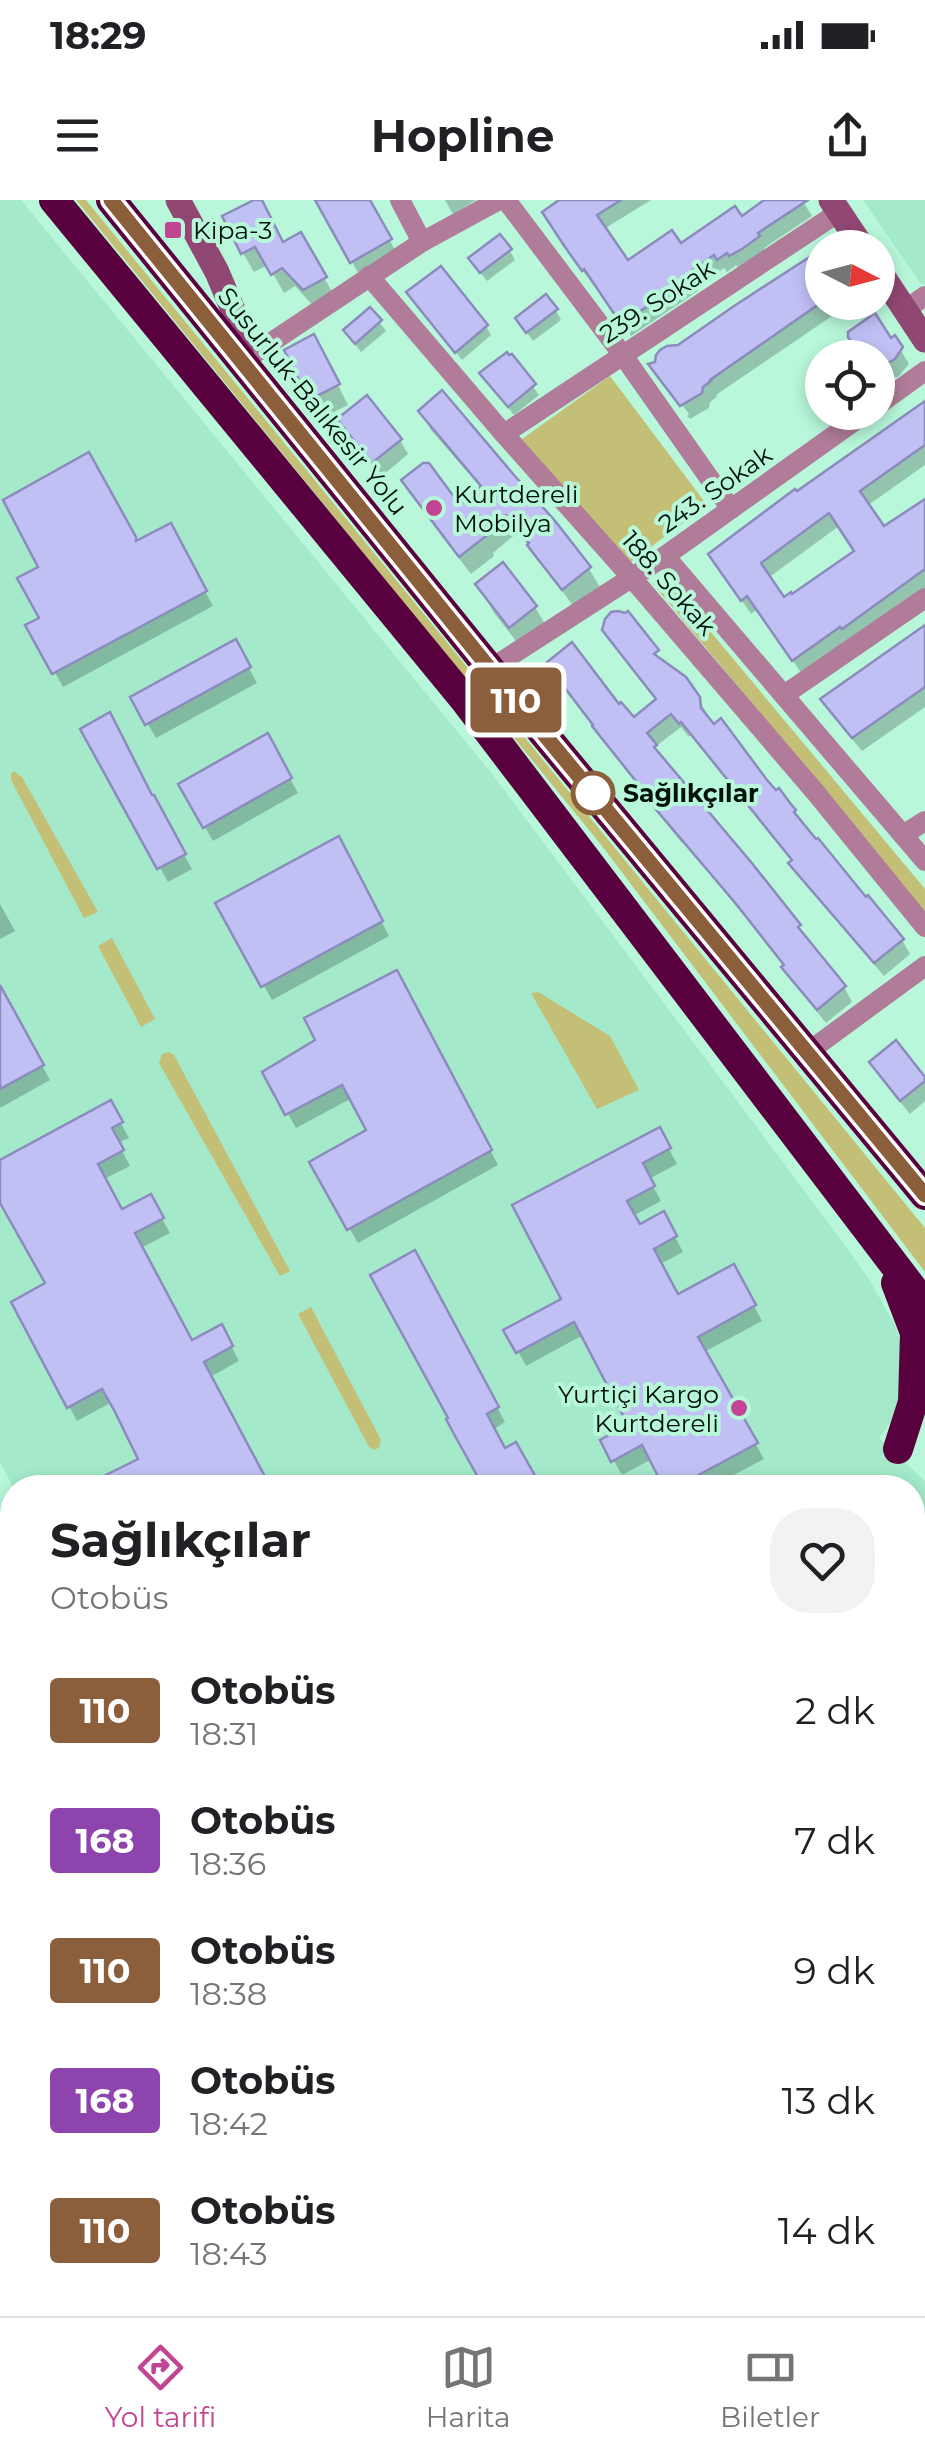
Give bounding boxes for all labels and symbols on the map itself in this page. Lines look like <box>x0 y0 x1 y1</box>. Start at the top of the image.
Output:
place label: Kipa-3 <box>193 215 272 245</box>
marker: Kipa-3 <box>162 219 184 241</box>
north arrow <box>805 230 895 320</box>
street label: 239. Sokak <box>594 253 720 349</box>
street label: Susurluk-Balıkesir Yolu <box>212 281 414 521</box>
street label: 243. Sokak <box>653 439 777 539</box>
place label: Kurtdereli Mobilya <box>454 479 579 538</box>
marker: Kurtdereli Mobilya <box>423 497 445 519</box>
street label: 188. Sokak <box>616 525 722 641</box>
line badge: 110 <box>458 668 574 732</box>
marker: Sağlıkçılar <box>572 772 614 814</box>
place label: Sağlıkçılar <box>623 778 759 808</box>
place label: Yurtiçi Kargo Kurtdereli <box>558 1379 719 1438</box>
marker: Yurtiçi Kargo Kurtdereli <box>728 1397 750 1419</box>

